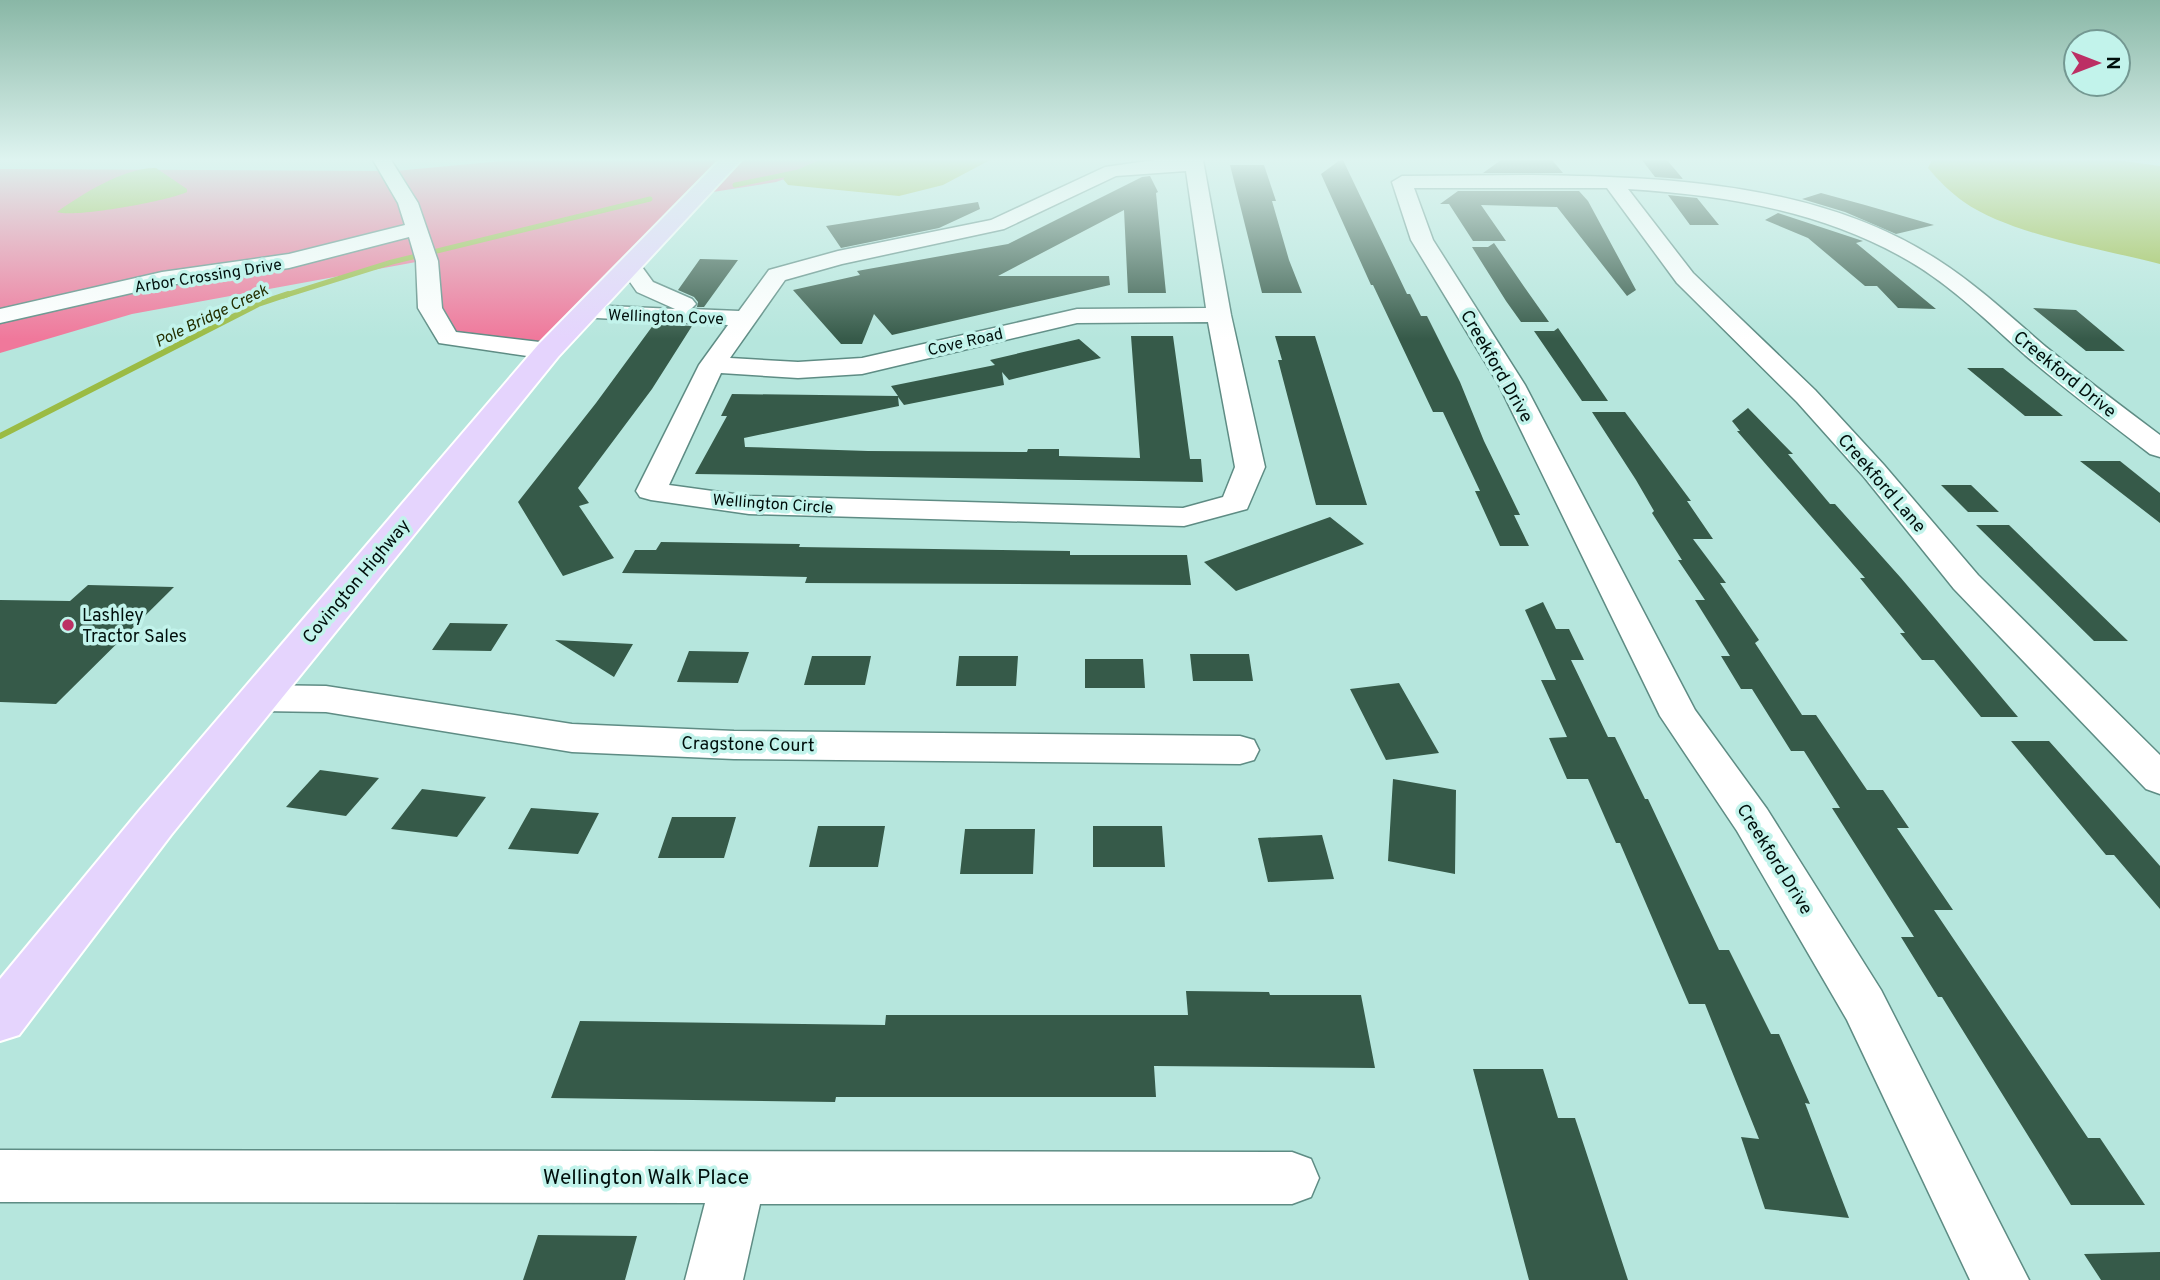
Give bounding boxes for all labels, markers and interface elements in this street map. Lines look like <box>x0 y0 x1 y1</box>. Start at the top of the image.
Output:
north arrow <box>2062 28 2132 98</box>
text: N <box>2100 56 2124 70</box>
street label: Arbor Crossing Drive <box>133 255 283 299</box>
water label: Pole Bridge Creek <box>152 280 272 353</box>
street label: Wellington Cove <box>608 306 724 330</box>
street label: Creekford Drive <box>1454 306 1537 427</box>
street label: Cove Road <box>926 325 1005 361</box>
street label: Creekford Drive <box>2008 326 2120 424</box>
street label: Creekford Lane <box>1832 430 1930 538</box>
street label: Wellington Circle <box>712 491 834 519</box>
street label: Covington Highway <box>298 515 416 649</box>
place label: Lashley Tractor Sales <box>82 605 187 649</box>
marker: Lashley Tractor Sales <box>60 617 76 633</box>
street label: Cragstone Court <box>681 733 815 758</box>
street label: Creekford Drive <box>1730 800 1817 919</box>
street label: Wellington Walk Place <box>543 1165 749 1192</box>

